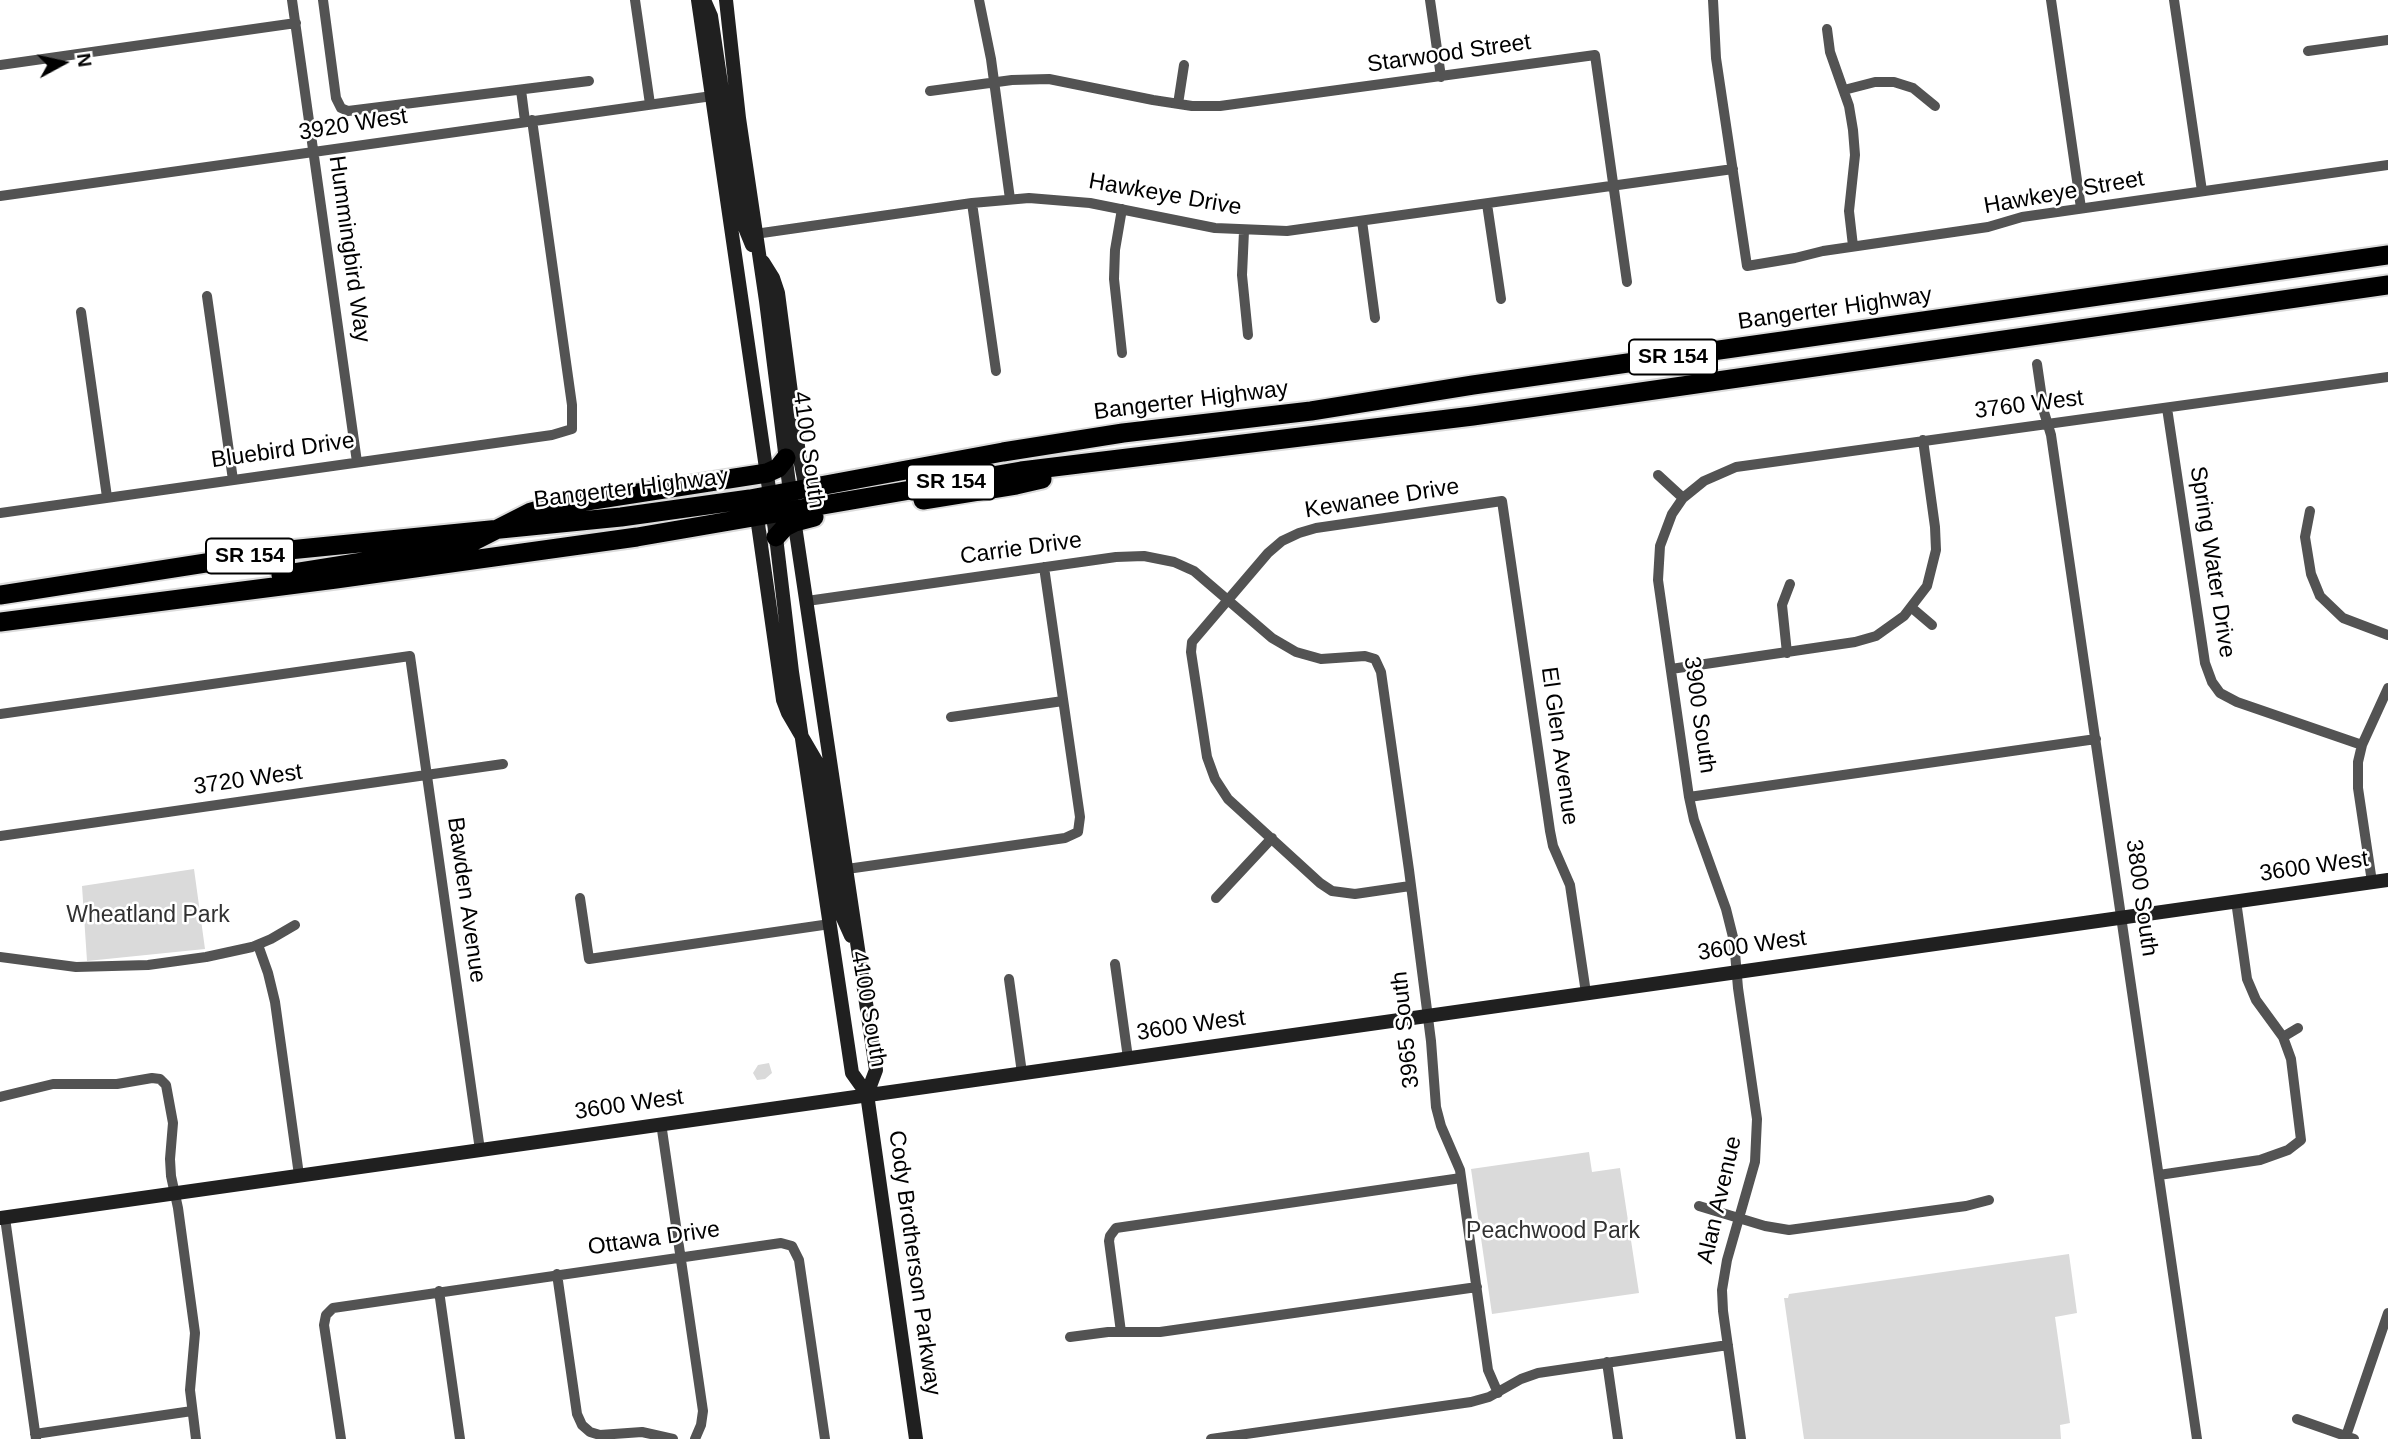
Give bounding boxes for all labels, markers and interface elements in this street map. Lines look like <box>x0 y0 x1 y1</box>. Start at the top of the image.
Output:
north arrow <box>28 28 98 98</box>
street label: Starwood Street <box>1365 29 1533 79</box>
text: N <box>73 52 96 68</box>
street label: 3920 West <box>297 103 409 147</box>
street label: Hummingbird Way <box>322 154 376 344</box>
street label: Hawkeye Street <box>1982 165 2146 221</box>
street label: Hawkeye Drive <box>1086 168 1244 222</box>
street label: Bangerter Highway <box>1736 282 1934 336</box>
road number: SR 154 <box>1629 340 1717 374</box>
street label: Bangerter Highway <box>1092 375 1290 427</box>
street label: 3760 West <box>1973 385 2085 425</box>
street label: 4100 South <box>786 390 830 510</box>
street label: Bluebird Drive <box>210 427 356 475</box>
street label: Bangerter Highway <box>532 463 730 515</box>
road number: SR 154 <box>907 464 995 500</box>
street label: Spring Water Drive <box>2183 464 2241 660</box>
street label: Kewanee Drive <box>1303 473 1461 525</box>
street label: Carrie Drive <box>958 527 1084 571</box>
road number: SR 154 <box>206 538 294 574</box>
street label: 3900 South <box>1677 655 1721 775</box>
street label: El Glen Avenue <box>1534 665 1584 827</box>
street label: 3720 West <box>192 759 304 801</box>
street label: Bawden Avenue <box>441 815 491 985</box>
street label: 3800 South <box>2119 838 2163 958</box>
street label: 3600 West <box>2258 846 2370 888</box>
park label: Wheatland Park <box>66 902 230 930</box>
street label: 3600 West <box>1696 925 1808 967</box>
street label: 4100 South <box>844 949 892 1069</box>
street label: 3965 South <box>1386 970 1426 1090</box>
street label: 3600 West <box>1135 1005 1247 1047</box>
street label: 3600 West <box>573 1084 685 1126</box>
street label: Cody Brotherson Parkway <box>882 1129 946 1397</box>
street label: Alan Avenue <box>1692 1134 1748 1266</box>
street label: Ottawa Drive <box>586 1216 722 1262</box>
park label: Peachwood Park <box>1466 1218 1640 1246</box>

